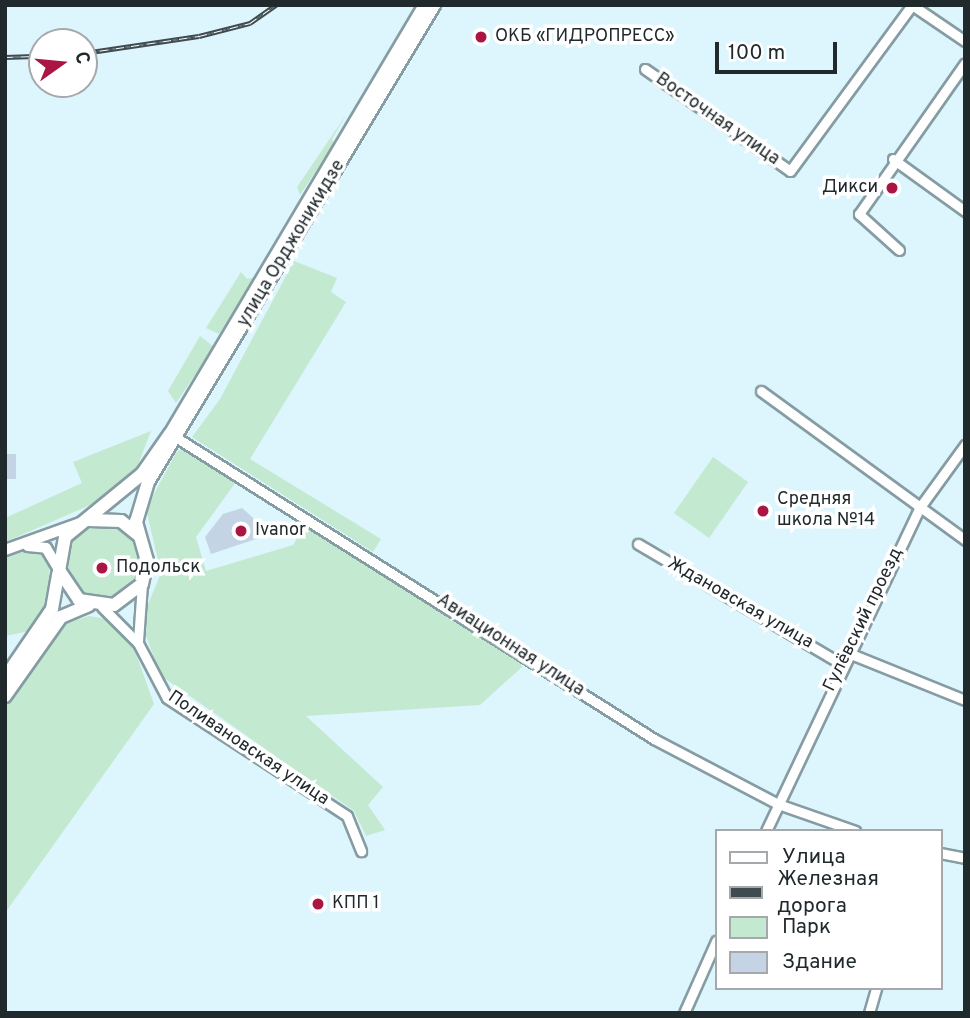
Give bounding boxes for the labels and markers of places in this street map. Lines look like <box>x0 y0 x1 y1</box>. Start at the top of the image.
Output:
place label: ОКБ «ГИДРОПРЕСС» <box>495 26 674 48</box>
marker: ОКБ «ГИДРОПРЕСС» <box>473 29 489 45</box>
place label: Дикси <box>822 177 878 199</box>
marker: Дикси <box>884 180 900 196</box>
place label: Средняя школа №14 <box>777 490 875 532</box>
marker: Средняя школа №14 <box>755 503 771 519</box>
place label: Ivanor <box>255 520 306 542</box>
marker: Ivanor <box>233 523 249 539</box>
place label: Подольск <box>116 557 201 579</box>
marker: Подольск <box>94 560 110 576</box>
place label: КПП 1 <box>332 893 380 915</box>
marker: КПП 1 <box>310 896 326 912</box>

